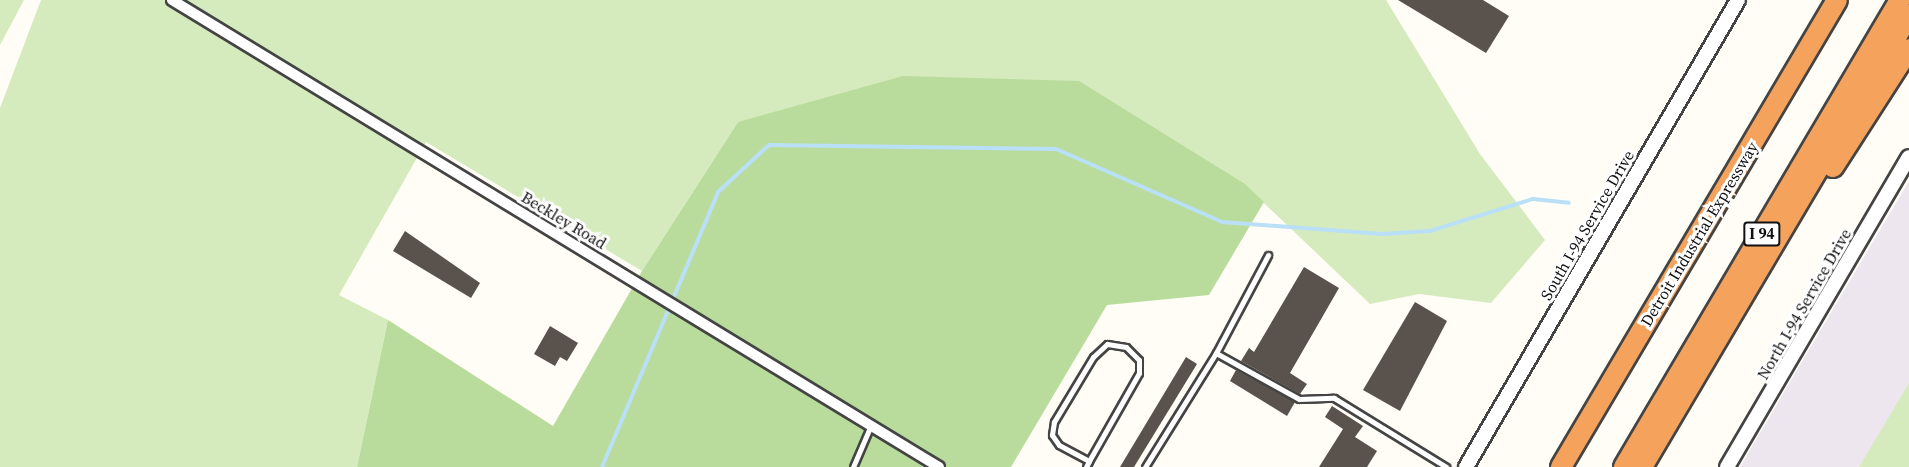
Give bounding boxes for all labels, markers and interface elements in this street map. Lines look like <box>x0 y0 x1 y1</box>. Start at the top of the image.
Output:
street label: Detroit Industrial Expressway <box>1636 138 1762 330</box>
street label: South I-94 Service Drive <box>1536 147 1638 303</box>
street label: Beckley Road <box>518 187 610 253</box>
road number: I 94 <box>1742 222 1782 246</box>
street label: North I-94 Service Drive <box>1753 225 1855 383</box>

